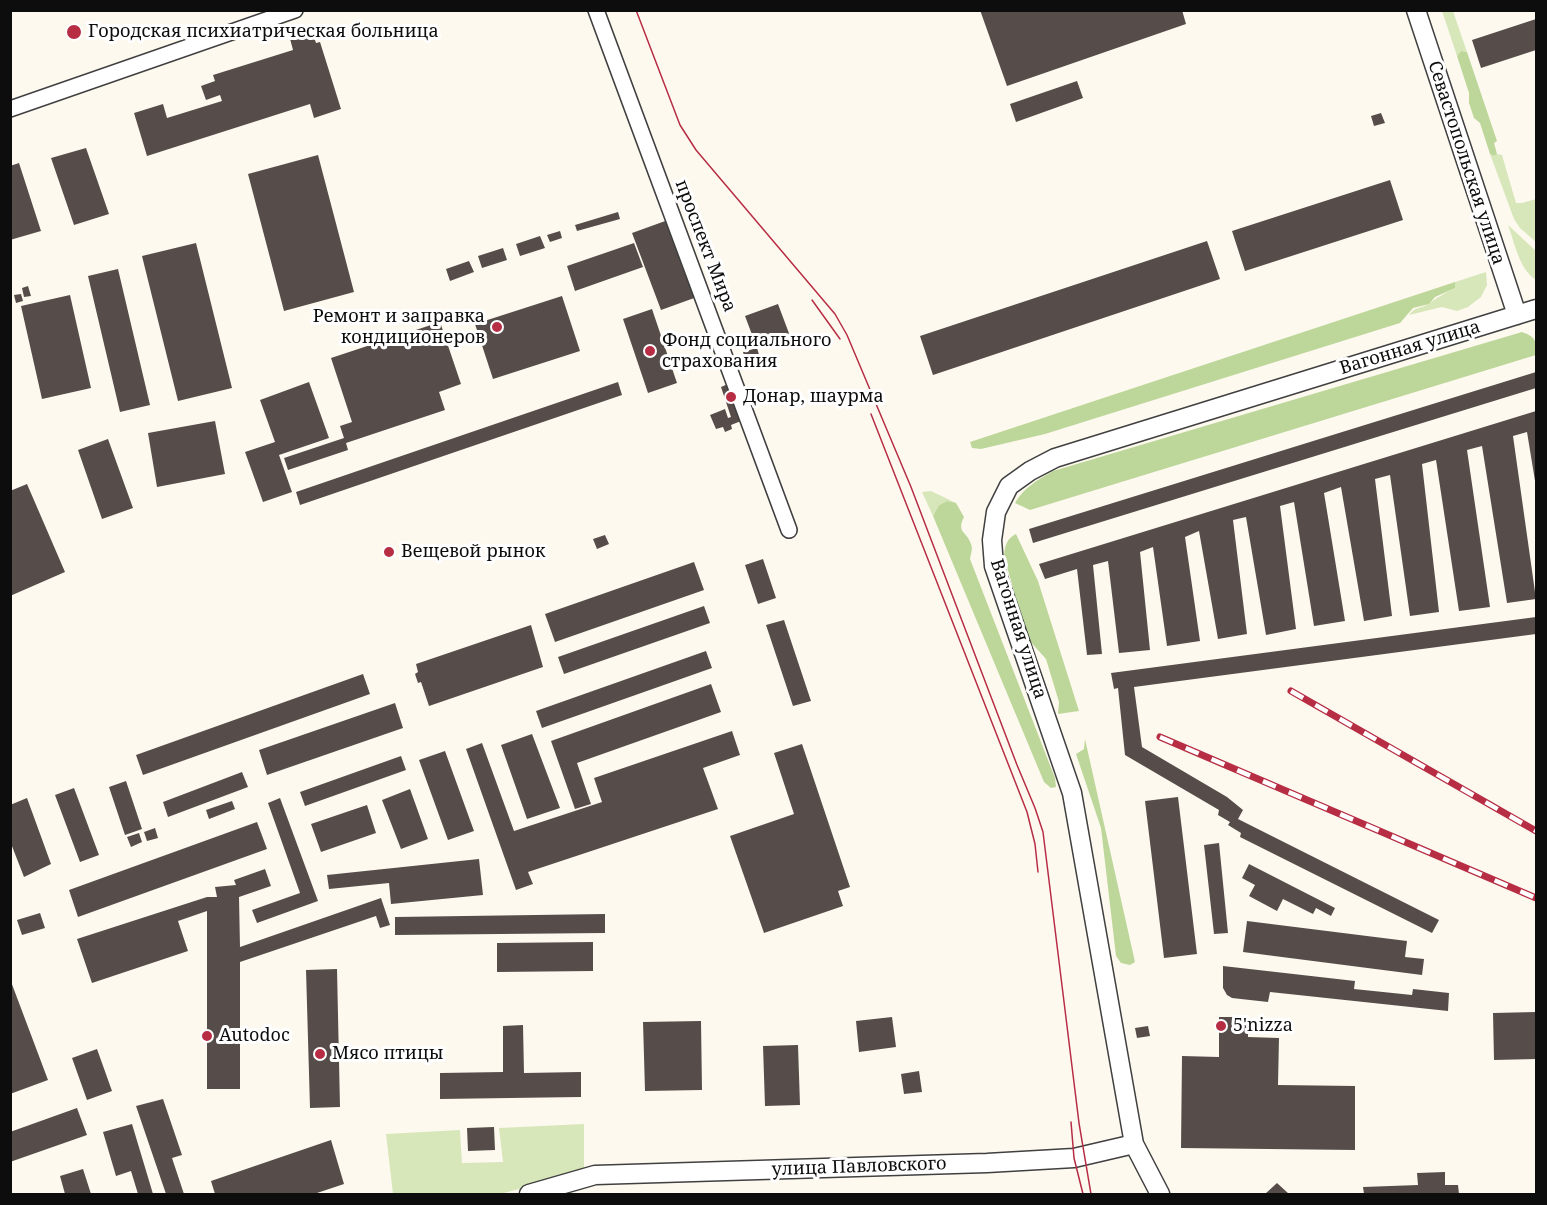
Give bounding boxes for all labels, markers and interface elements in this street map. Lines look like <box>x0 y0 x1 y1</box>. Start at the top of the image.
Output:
place label: Городская психиатрическая больница <box>88 21 439 43</box>
marker: Городская психиатрическая больница <box>65 23 83 41</box>
street label: Севастопольская улица <box>1423 58 1509 268</box>
street label: проспект Мира <box>670 177 740 315</box>
place label: Ремонт и заправка кондиционеров <box>313 306 485 348</box>
street label: Вагонная улица <box>1337 316 1483 380</box>
marker: Ремонт и заправка кондиционеров <box>490 320 504 334</box>
place label: Фонд социального страхования <box>662 330 831 372</box>
marker: Фонд социального страхования <box>643 344 657 358</box>
place label: Донар, шаурма <box>743 386 884 408</box>
marker: Донар, шаурма <box>724 390 738 404</box>
place label: Вещевой рынок <box>401 541 546 563</box>
marker: Вещевой рынок <box>382 545 396 559</box>
street label: Вагонная улица <box>985 556 1051 702</box>
place label: 5'nizza <box>1233 1015 1293 1037</box>
marker: 5'nizza <box>1214 1019 1228 1033</box>
place label: Autodoc <box>219 1025 290 1047</box>
marker: Autodoc <box>200 1029 214 1043</box>
place label: Мясо птицы <box>332 1043 444 1065</box>
marker: Мясо птицы <box>313 1047 327 1061</box>
street label: улица Павловского <box>771 1153 947 1181</box>

